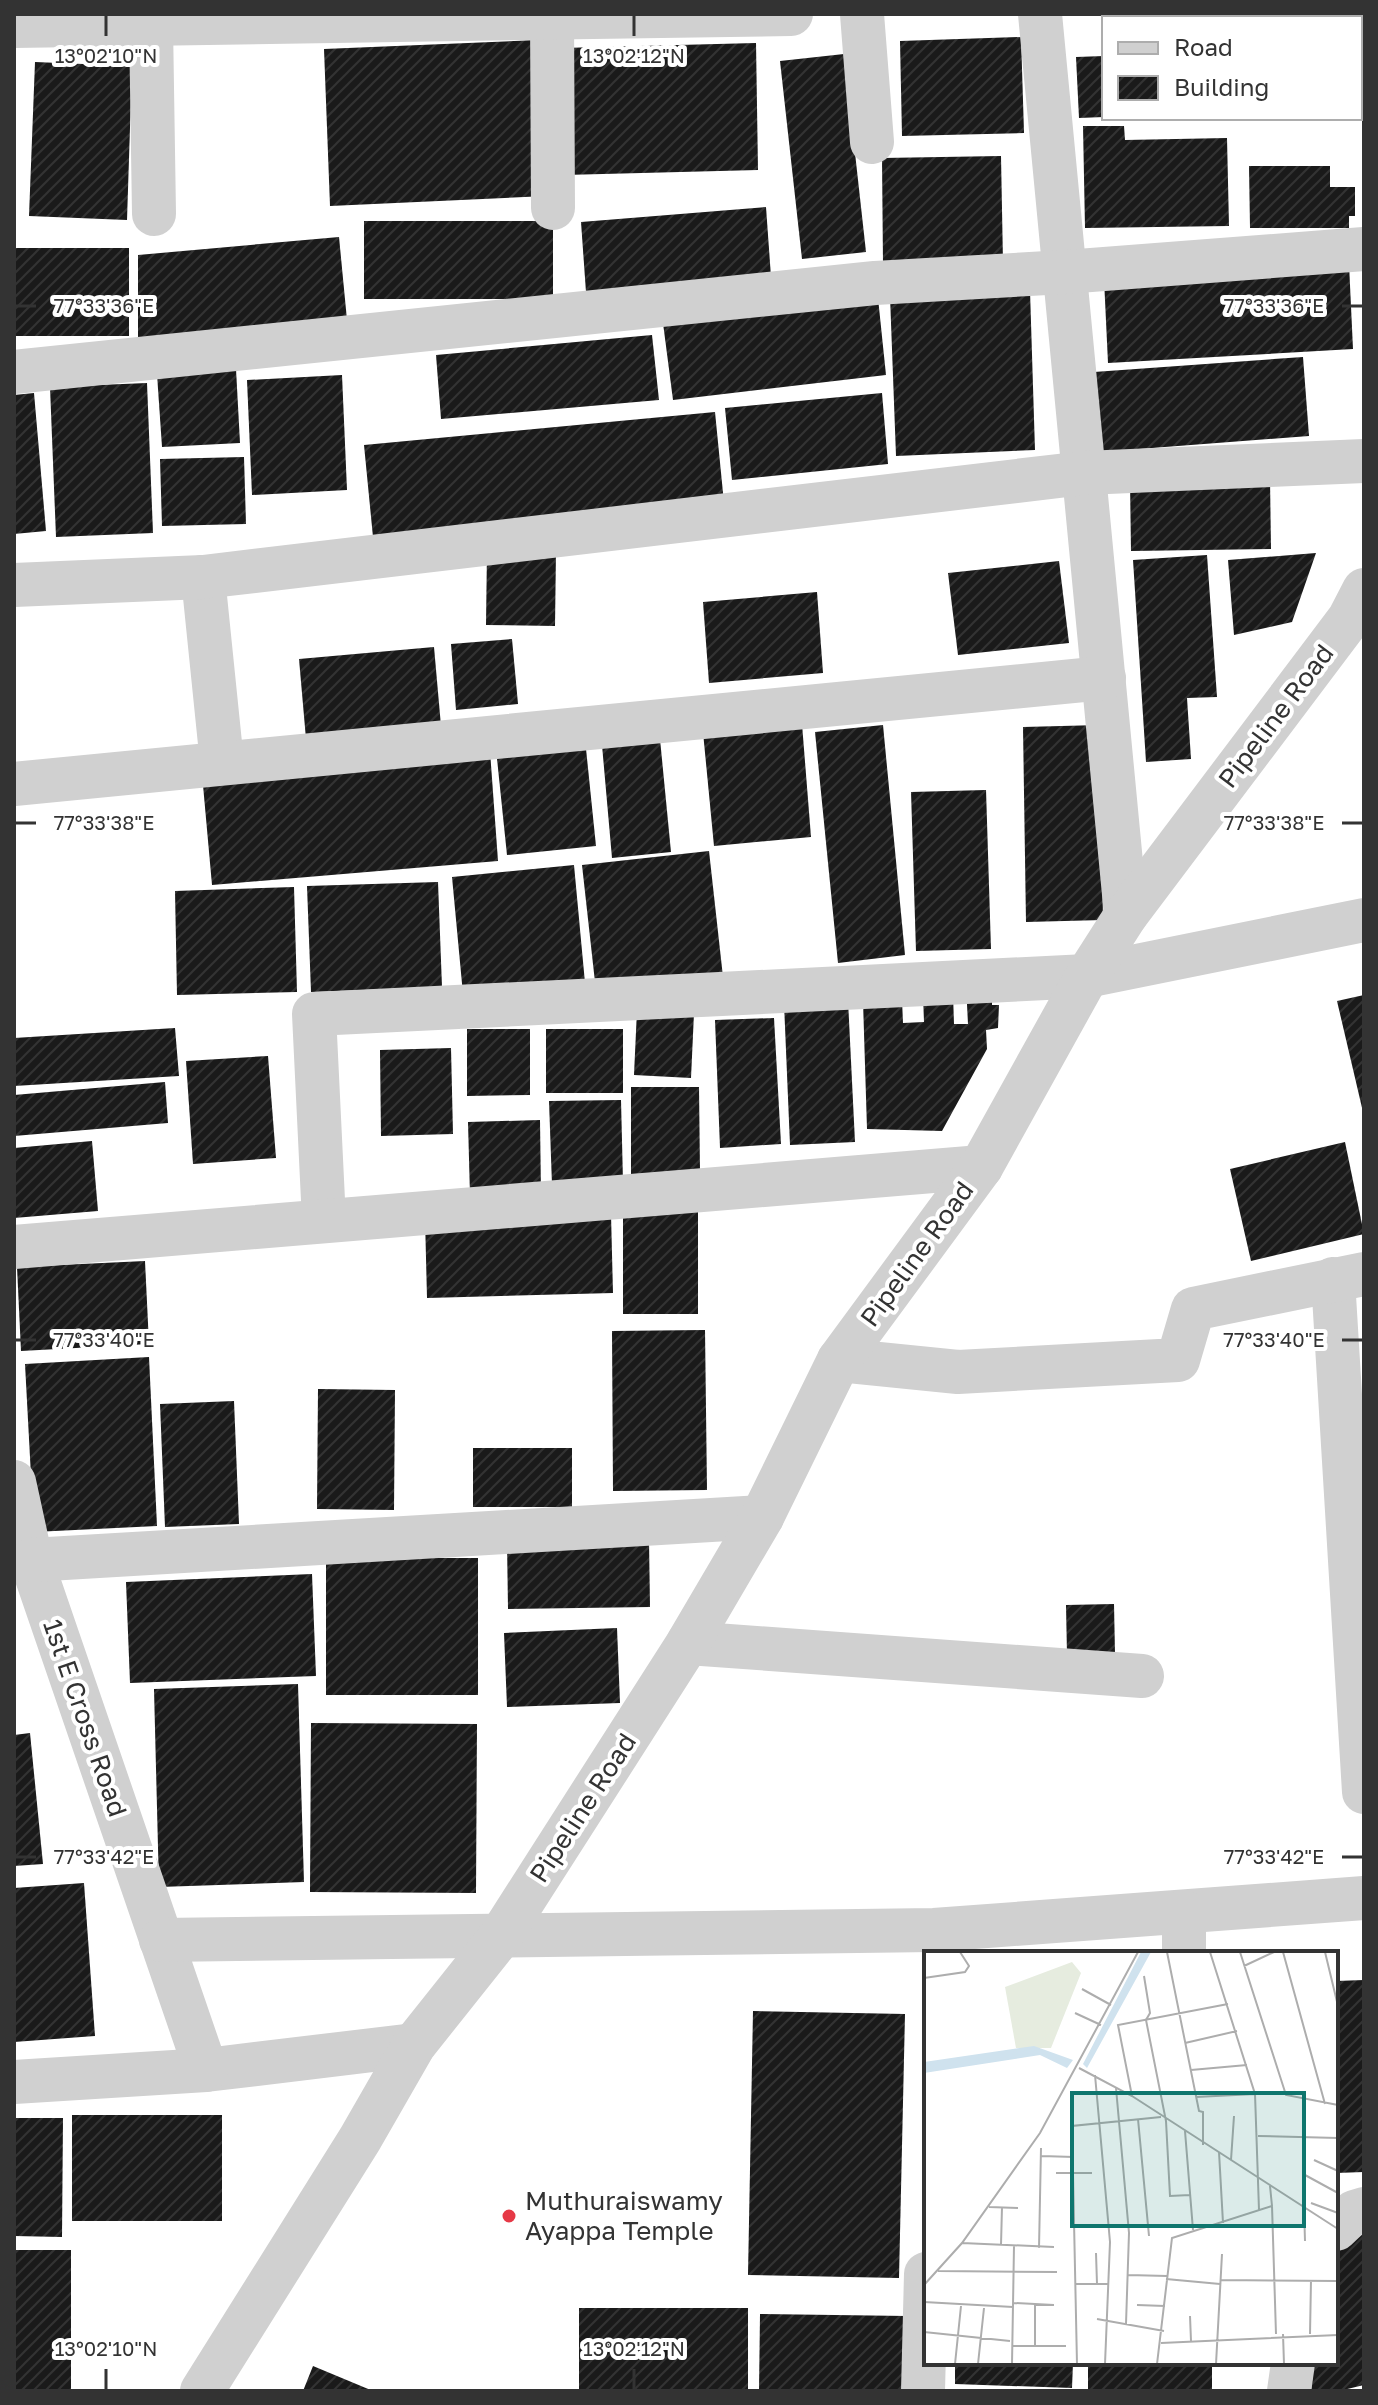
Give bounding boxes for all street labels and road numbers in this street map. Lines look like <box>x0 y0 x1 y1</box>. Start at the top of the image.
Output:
street label: Pipeline Road <box>1212 638 1340 794</box>
street label: Pipeline Road <box>854 1175 980 1332</box>
street label: 1st E Cross Road <box>37 1615 134 1821</box>
street label: Pipeline Road <box>523 1727 642 1888</box>

